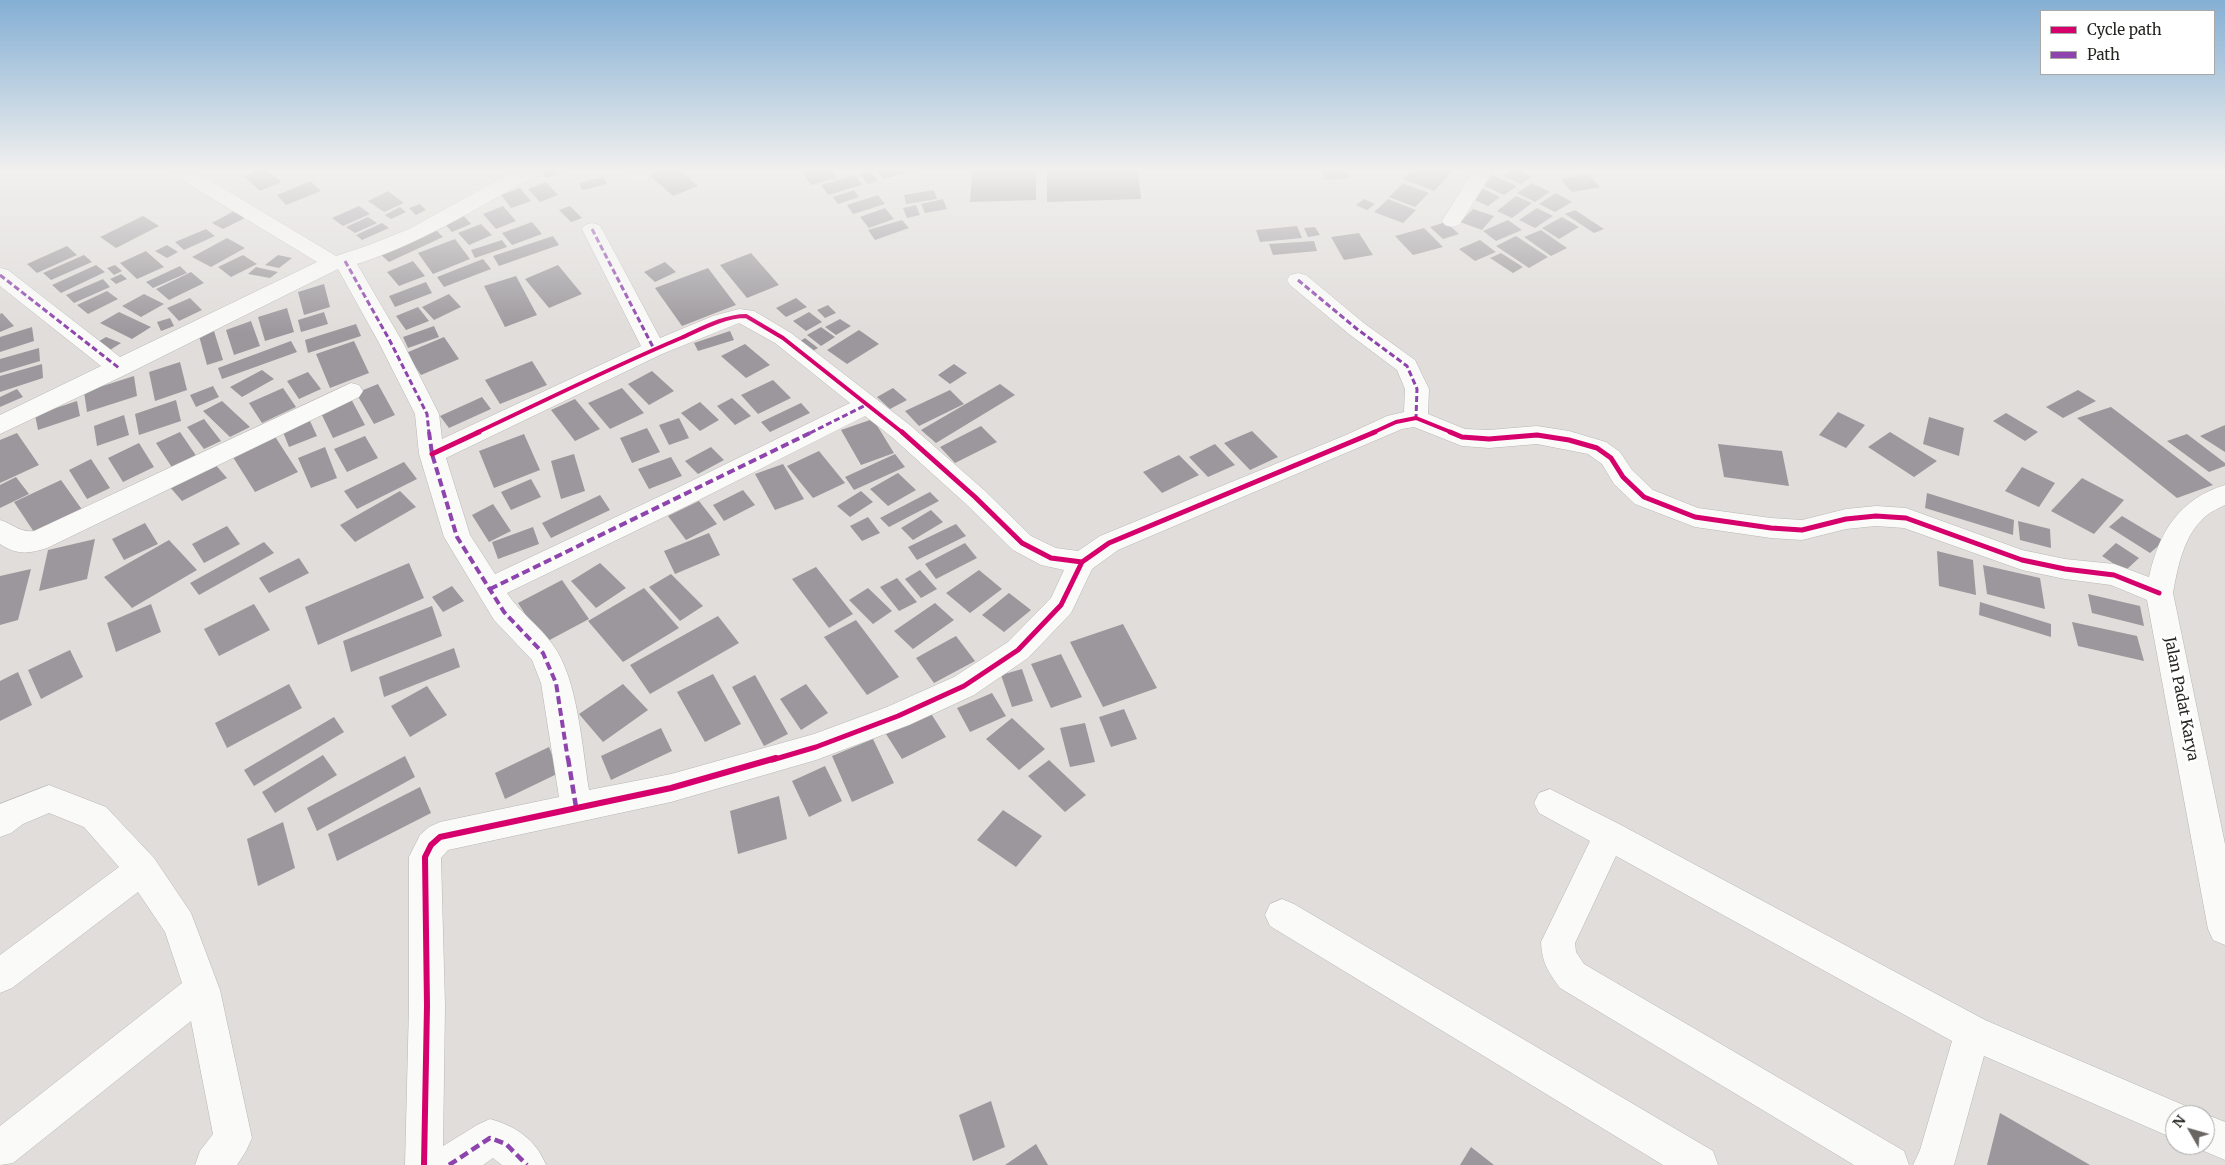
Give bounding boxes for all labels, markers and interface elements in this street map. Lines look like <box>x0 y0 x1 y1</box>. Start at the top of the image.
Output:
legend <box>2040 10 2215 75</box>
text: Cycle path <box>2087 20 2162 39</box>
text: Path <box>2087 45 2120 64</box>
street label: Jalan Padat Karya <box>2160 635 2202 763</box>
north arrow <box>2165 1105 2215 1155</box>
text: N <box>2168 1111 2189 1131</box>

